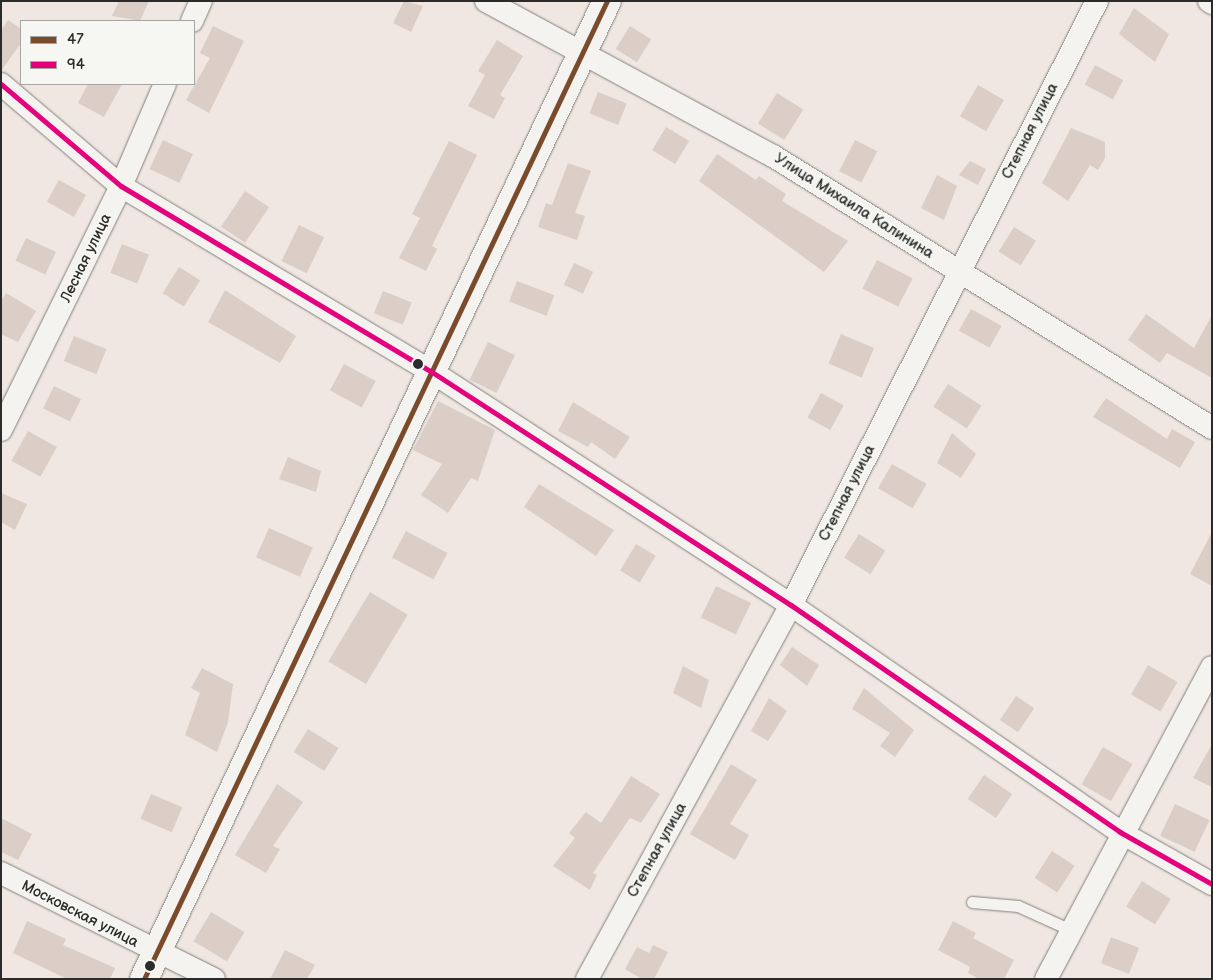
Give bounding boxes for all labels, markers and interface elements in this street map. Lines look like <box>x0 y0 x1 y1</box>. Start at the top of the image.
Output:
legend <box>20 20 195 85</box>
text: 47 <box>67 30 84 49</box>
text: 94 <box>67 55 85 74</box>
street label: Степная улица <box>998 80 1062 182</box>
street label: Улица Михаила Калинина <box>771 150 937 262</box>
street label: Лесная улица <box>57 211 115 305</box>
unlabelled marker <box>413 359 423 369</box>
street label: Степная улица <box>815 442 879 544</box>
street label: Степная улица <box>624 800 690 900</box>
street label: Московская улица <box>18 877 142 951</box>
unlabelled marker <box>145 961 155 971</box>

